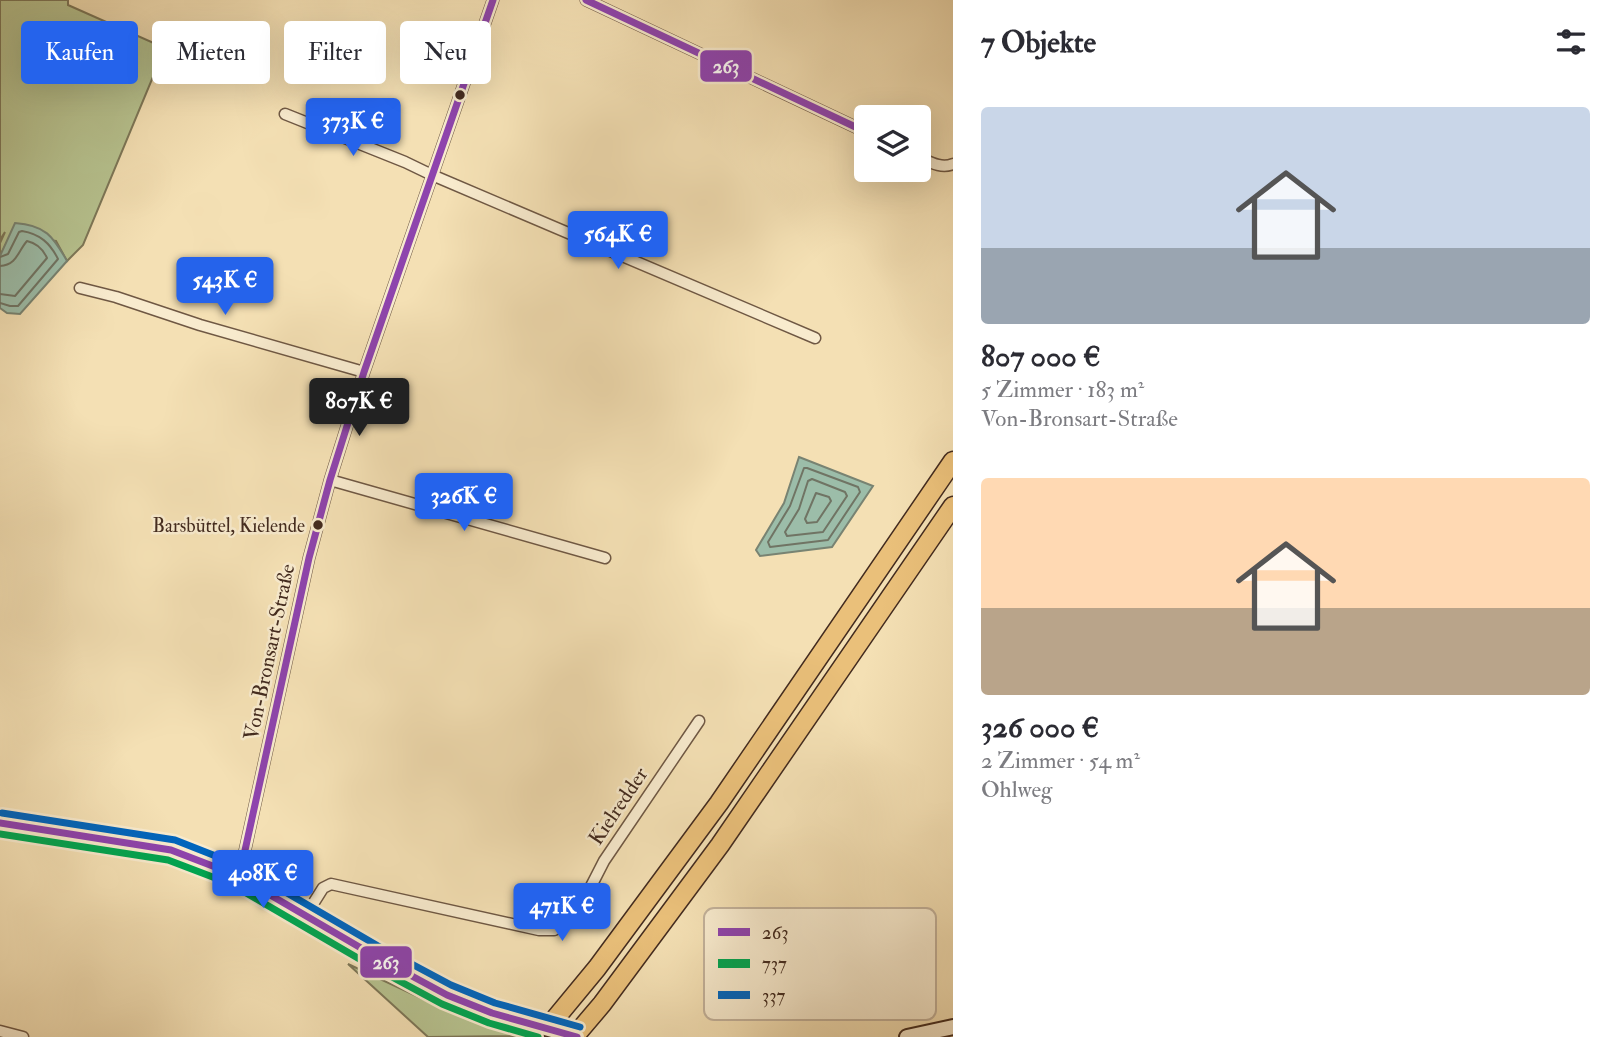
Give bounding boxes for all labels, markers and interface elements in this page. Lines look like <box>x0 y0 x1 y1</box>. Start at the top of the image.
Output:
chip: Kaufen <box>21 21 138 84</box>
chip: Mieten <box>152 21 270 84</box>
chip: Filter <box>284 21 386 84</box>
chip: Neu <box>400 21 491 84</box>
icon: filters <box>1552 23 1590 61</box>
text: 7 Objekte <box>981 24 1096 61</box>
line badge: 263 <box>699 49 753 83</box>
text: 263 <box>713 55 739 79</box>
unlabelled marker <box>453 88 467 102</box>
pin: 373K € <box>296 99 410 158</box>
map controls <box>854 105 931 182</box>
button: layers <box>854 105 931 182</box>
text: 373K € <box>322 106 384 135</box>
icon: home <box>1223 152 1349 278</box>
pin: 564K € <box>561 212 675 271</box>
text: 564K € <box>584 219 652 248</box>
pin: 543K € <box>168 258 282 317</box>
text: 543K € <box>192 265 258 294</box>
text: 807 000 € <box>981 338 1101 375</box>
text: 5 Zimmer · 183 m² <box>981 375 1144 404</box>
pin: 807K € <box>302 378 416 438</box>
text: 807K € <box>325 386 393 415</box>
text: Von-Bronsart-Straße <box>981 404 1178 433</box>
pin: 326K € <box>407 474 521 533</box>
text: 326K € <box>431 481 497 510</box>
place label: Barsbüttel, Kielende <box>153 514 305 538</box>
marker: Barsbüttel, Kielende <box>311 518 325 532</box>
icon: home <box>1223 523 1349 649</box>
street label: Von-Bronsart-Straße <box>238 561 301 743</box>
text: 326 000 € <box>981 709 1099 746</box>
text: 2 Zimmer · 54 m² <box>981 746 1140 775</box>
street label: Kielredder <box>583 762 654 850</box>
text: Ohlweg <box>981 775 1052 804</box>
pin: 408K € <box>206 850 320 910</box>
text: 408K € <box>228 858 298 887</box>
pin: 471K € <box>505 884 619 943</box>
text: 471K € <box>529 891 595 920</box>
legend <box>704 908 936 1020</box>
text: 263 <box>762 921 789 945</box>
line badge: 263 <box>359 945 413 979</box>
text: 263 <box>373 951 399 975</box>
text: 737 <box>762 952 787 976</box>
text: 337 <box>762 984 786 1008</box>

